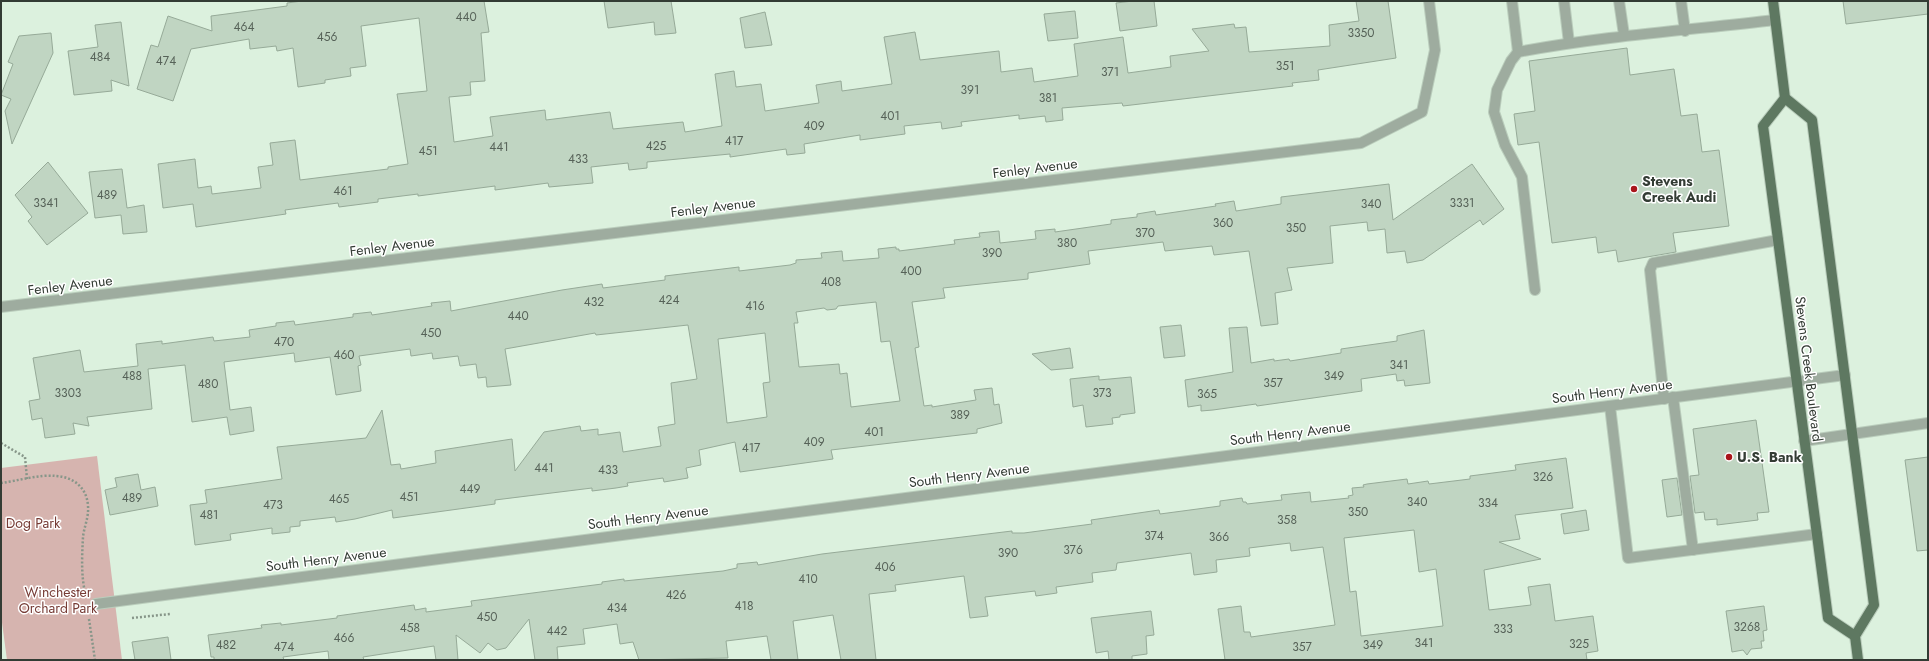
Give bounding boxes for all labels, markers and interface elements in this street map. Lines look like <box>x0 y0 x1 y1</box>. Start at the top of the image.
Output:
house number: 440 <box>455 8 477 26</box>
house number: 464 <box>234 18 254 36</box>
house number: 3350 <box>1347 24 1375 42</box>
house number: 456 <box>317 28 337 46</box>
house number: 484 <box>90 48 110 66</box>
house number: 474 <box>156 52 176 70</box>
house number: 351 <box>1276 57 1294 75</box>
house number: 371 <box>1101 63 1119 81</box>
house number: 391 <box>961 81 979 99</box>
house number: 381 <box>1039 89 1057 107</box>
house number: 401 <box>880 107 900 125</box>
house number: 409 <box>803 117 825 135</box>
house number: 417 <box>725 132 744 150</box>
house number: 425 <box>646 137 667 155</box>
house number: 441 <box>489 138 509 156</box>
house number: 451 <box>418 142 438 160</box>
house number: 433 <box>568 150 588 168</box>
street label: Fenley Avenue <box>991 153 1079 183</box>
place label: Stevens Creek Audi <box>1642 171 1716 207</box>
house number: 461 <box>333 182 353 200</box>
marker: Stevens Creek Audi <box>1629 184 1639 194</box>
house number: 489 <box>97 186 117 204</box>
street label: Fenley Avenue <box>669 192 757 222</box>
house number: 3341 <box>33 194 59 212</box>
house number: 3331 <box>1449 194 1475 212</box>
house number: 340 <box>1361 195 1381 213</box>
house number: 360 <box>1213 214 1233 232</box>
house number: 350 <box>1286 219 1306 237</box>
house number: 370 <box>1135 224 1155 242</box>
street label: Fenley Avenue <box>348 231 436 261</box>
house number: 380 <box>1057 234 1077 252</box>
house number: 390 <box>982 244 1002 262</box>
house number: 400 <box>900 262 922 280</box>
street label: Fenley Avenue <box>26 270 114 300</box>
house number: 408 <box>821 273 841 291</box>
house number: 424 <box>659 291 679 309</box>
house number: 432 <box>584 293 604 311</box>
street label: Stevens Creek Boulevard <box>1790 295 1828 443</box>
house number: 416 <box>745 297 765 315</box>
house number: 440 <box>507 307 529 325</box>
house number: 450 <box>421 324 441 342</box>
house number: 470 <box>274 333 294 351</box>
house number: 460 <box>333 346 355 364</box>
house number: 341 <box>1390 356 1408 374</box>
house number: 488 <box>122 367 142 385</box>
house number: 349 <box>1324 367 1344 385</box>
house number: 357 <box>1263 374 1284 392</box>
street label: South Henry Avenue <box>1551 374 1673 408</box>
house number: 480 <box>198 375 218 393</box>
house number: 3303 <box>55 384 82 402</box>
house number: 373 <box>1092 384 1112 402</box>
house number: 365 <box>1197 385 1217 403</box>
house number: 389 <box>950 406 970 424</box>
street label: South Henry Avenue <box>1229 416 1351 450</box>
house number: 401 <box>864 423 884 441</box>
house number: 409 <box>803 433 825 451</box>
house number: 417 <box>742 439 761 457</box>
place label: U.S. Bank <box>1737 447 1802 467</box>
marker: U.S. Bank <box>1724 452 1734 462</box>
street label: South Henry Avenue <box>908 458 1030 492</box>
house number: 441 <box>534 459 554 477</box>
house number: 433 <box>598 461 618 479</box>
house number: 326 <box>1533 468 1553 486</box>
house number: 449 <box>460 480 481 498</box>
house number: 451 <box>399 488 419 506</box>
house number: 489 <box>122 489 142 507</box>
house number: 465 <box>329 490 350 508</box>
house number: 340 <box>1407 493 1427 511</box>
house number: 334 <box>1478 494 1498 512</box>
house number: 473 <box>263 496 283 514</box>
street label: South Henry Avenue <box>587 500 709 534</box>
house number: 350 <box>1348 503 1368 521</box>
house number: 481 <box>200 506 218 524</box>
house number: 358 <box>1277 511 1297 529</box>
park label: Dog Park <box>6 513 61 533</box>
house number: 374 <box>1144 527 1164 545</box>
house number: 366 <box>1209 528 1229 546</box>
house number: 376 <box>1063 541 1083 559</box>
street label: South Henry Avenue <box>265 542 387 576</box>
house number: 390 <box>998 544 1018 562</box>
house number: 406 <box>874 558 896 576</box>
house number: 410 <box>798 570 818 588</box>
park label: Winchester Orchard Park <box>19 582 98 618</box>
house number: 426 <box>666 586 686 604</box>
house number: 418 <box>735 597 753 615</box>
house number: 434 <box>607 599 627 617</box>
house number: 450 <box>477 608 497 626</box>
house number: 3268 <box>1734 618 1760 636</box>
house number: 458 <box>400 619 420 637</box>
house number: 333 <box>1493 620 1513 638</box>
house number: 442 <box>547 622 568 640</box>
house number: 466 <box>334 629 354 647</box>
house number: 341 <box>1415 634 1433 652</box>
house number: 325 <box>1569 635 1589 653</box>
house number: 482 <box>216 636 236 654</box>
house number: 349 <box>1363 636 1383 654</box>
house number: 474 <box>274 638 294 656</box>
house number: 357 <box>1292 638 1313 656</box>

